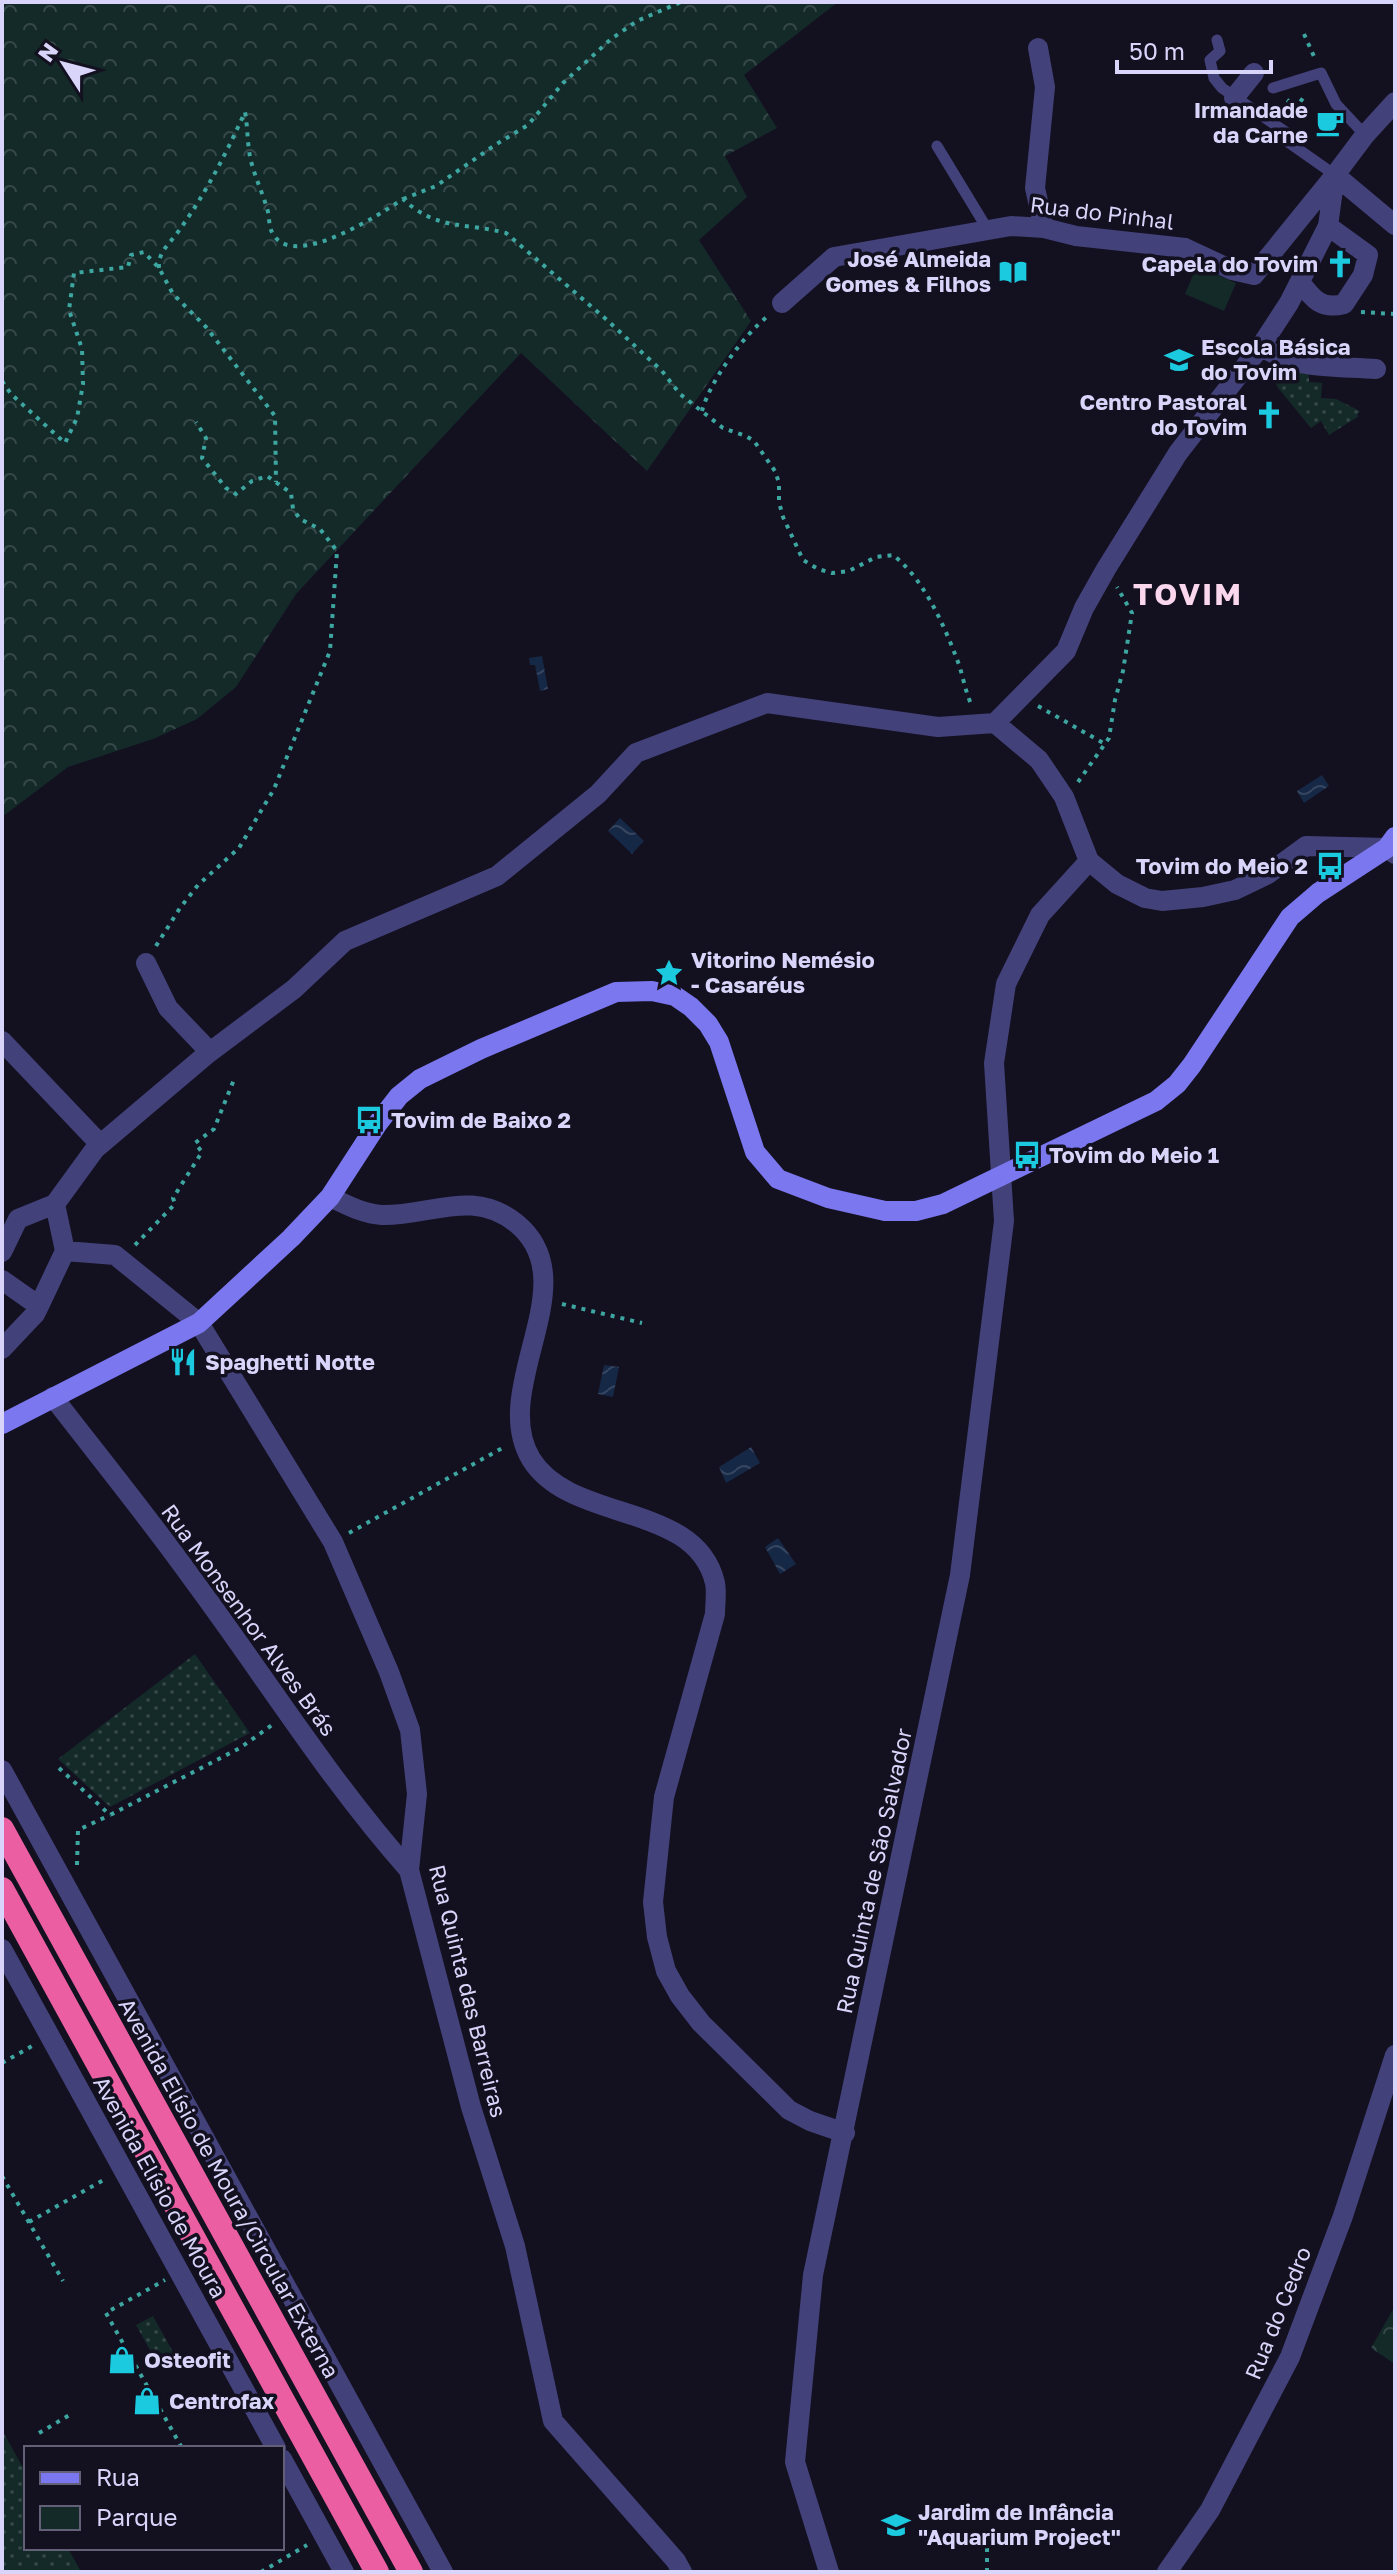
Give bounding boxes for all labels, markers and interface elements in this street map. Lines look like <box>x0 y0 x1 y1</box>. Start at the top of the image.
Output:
north arrow <box>24 24 104 104</box>
scale bar <box>1117 24 1271 74</box>
text: 50 m <box>1129 36 1185 65</box>
text: N <box>32 37 63 67</box>
place label: Irmandade da Carne <box>1194 96 1308 148</box>
cafe icon: Irmandade da Carne <box>1315 108 1345 138</box>
street label: Rua do Pinhal <box>1029 190 1176 235</box>
place label: José Almeida Gomes & Filhos <box>825 245 991 297</box>
church icon: Capela do Tovim <box>1325 249 1355 279</box>
place label: Capela do Tovim <box>1141 250 1318 277</box>
library icon: José Almeida Gomes & Filhos <box>998 257 1028 287</box>
place label: Escola Básica do Tovim <box>1201 333 1351 385</box>
school or university icon: Escola Básica do Tovim <box>1164 345 1194 375</box>
place label: Centro Pastoral do Tovim <box>1080 388 1247 440</box>
church icon: Centro Pastoral do Tovim <box>1254 400 1284 430</box>
district label: TOVIM <box>1133 576 1243 612</box>
bus stop icon: Tovim do Meio 2 <box>1315 851 1345 881</box>
place label: Tovim do Meio 2 <box>1136 852 1308 879</box>
place label: Vitorino Nemésio - Casaréus <box>691 946 875 998</box>
place icon: Vitorino Nemésio - Casaréus <box>654 958 684 988</box>
bus stop icon: Tovim de Baixo 2 <box>354 1105 384 1135</box>
place label: Tovim de Baixo 2 <box>391 1106 571 1133</box>
bus stop icon: Tovim do Meio 1 <box>1012 1140 1042 1170</box>
place label: Tovim do Meio 1 <box>1049 1141 1219 1168</box>
restaurant icon: Spaghetti Notte <box>168 1347 198 1377</box>
place label: Spaghetti Notte <box>205 1348 375 1375</box>
street label: Rua Monsenhor Alves Brás <box>156 1498 343 1741</box>
street label: Rua Quinta de São Salvador <box>830 1725 917 2016</box>
street label: Rua Quinta das Barreiras <box>424 1862 513 2120</box>
street label: Avenida Elísio de Moura/Circular Externa <box>113 1993 346 2382</box>
street label: Avenida Elísio de Moura <box>88 2071 233 2302</box>
street label: Rua do Cedro <box>1239 2242 1316 2383</box>
shop icon: Osteofit <box>107 2345 137 2375</box>
place label: Osteofit <box>144 2346 231 2373</box>
shop icon: Centrofax <box>132 2386 162 2416</box>
place label: Centrofax <box>169 2387 274 2414</box>
legend <box>24 2446 284 2550</box>
text: Rua <box>96 2462 140 2491</box>
place label: Jardim de Infância "Aquarium Project" <box>918 2498 1121 2550</box>
text: Parque <box>96 2502 177 2531</box>
school or university icon: Jardim de Infância "Aquarium Project" <box>881 2510 911 2540</box>

